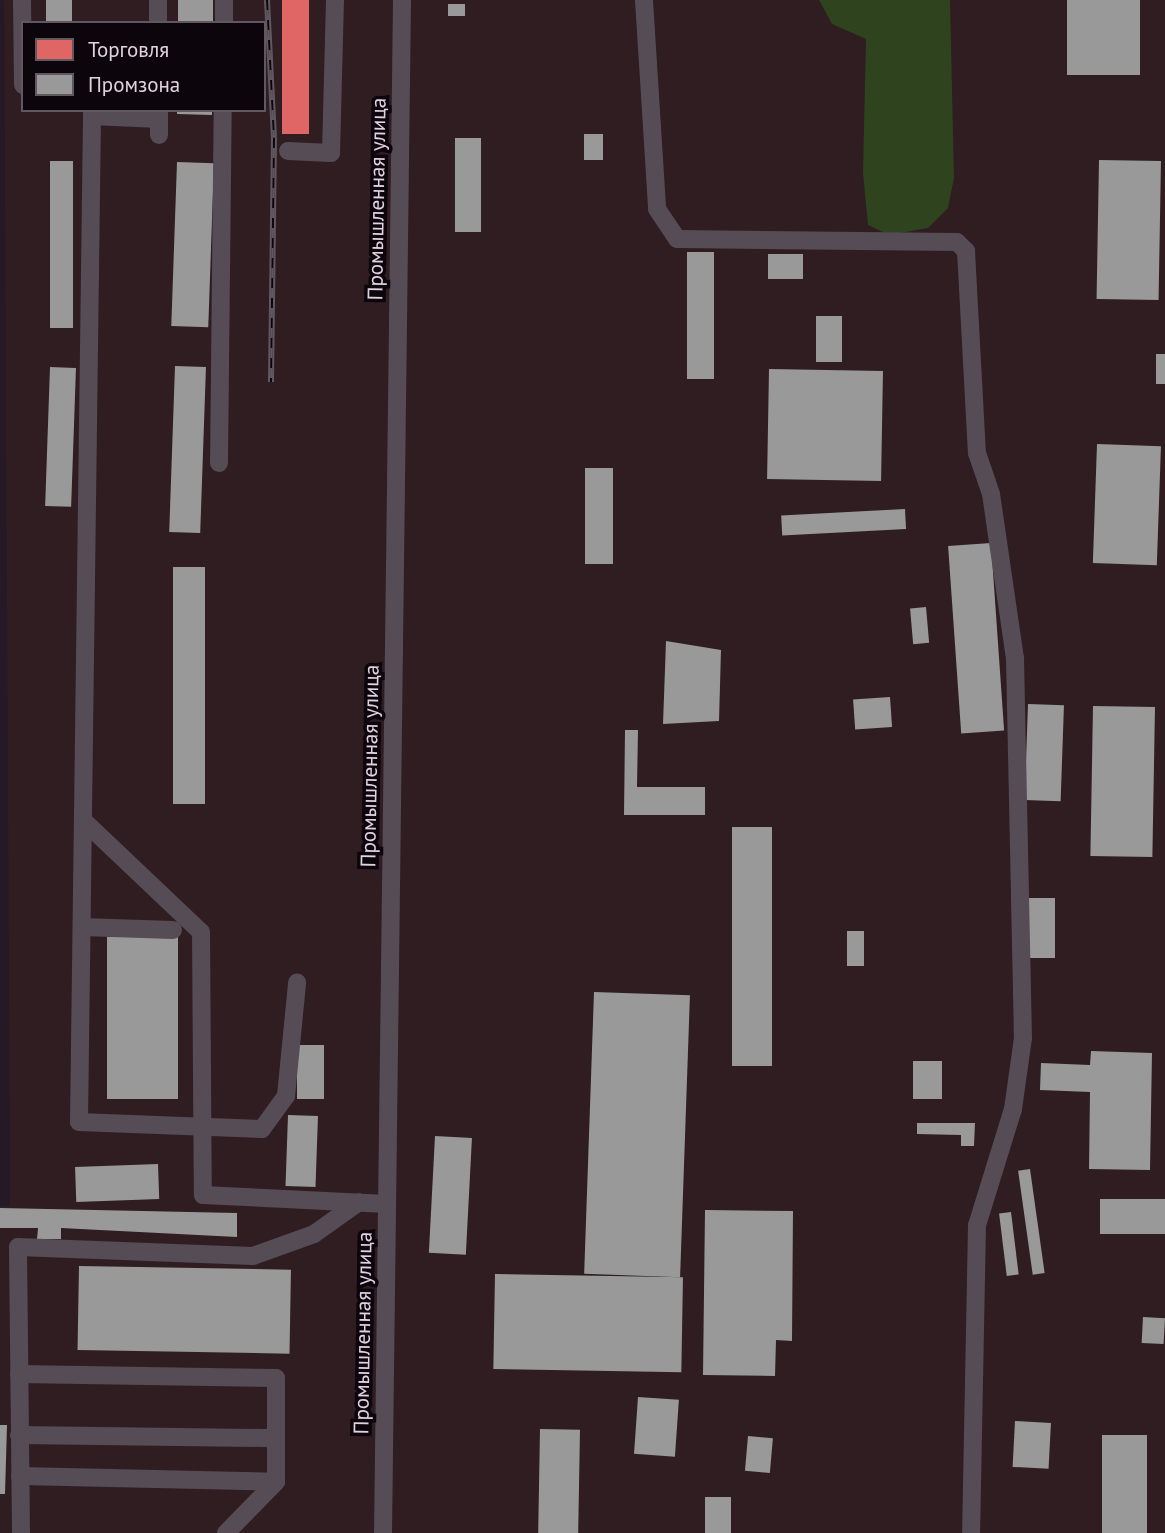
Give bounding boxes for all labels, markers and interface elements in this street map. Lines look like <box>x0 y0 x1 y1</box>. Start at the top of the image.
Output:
legend <box>21 21 266 112</box>
text: Торговля <box>88 36 169 63</box>
text: Промзона <box>88 71 180 98</box>
street label: Промышленная улица <box>363 97 391 301</box>
street label: Промышленная улица <box>356 664 384 868</box>
street label: Промышленная улица <box>349 1231 377 1435</box>

